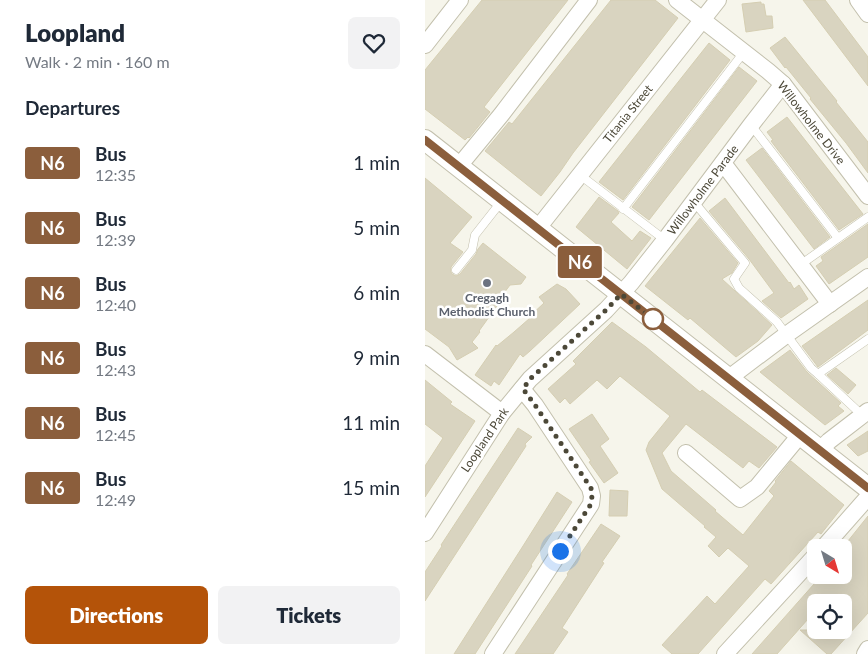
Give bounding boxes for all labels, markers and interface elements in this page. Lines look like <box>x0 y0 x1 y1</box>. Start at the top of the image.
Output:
button: heart <box>348 17 400 69</box>
text: Loopland <box>25 18 125 47</box>
text: Walk · 2 min · 160 m <box>25 52 170 71</box>
street label: Willowholme Drive <box>774 78 848 167</box>
street label: Titania Street <box>600 81 656 146</box>
text: Departures <box>25 96 120 119</box>
text: Bus <box>95 142 126 165</box>
street label: Willowholme Parade <box>664 142 741 238</box>
text: 1 min <box>353 151 400 174</box>
text: N6 <box>40 152 65 174</box>
text: 12:35 <box>95 165 136 184</box>
text: Bus <box>95 207 126 230</box>
text: 5 min <box>353 216 400 239</box>
text: N6 <box>40 217 65 239</box>
text: 12:39 <box>95 230 136 249</box>
line badge: N6 <box>557 246 603 278</box>
text: N6 <box>568 251 592 273</box>
text: Bus <box>95 272 126 295</box>
marker: Cregagh Methodist Church <box>481 277 493 289</box>
text: 6 min <box>353 281 400 304</box>
text: N6 <box>40 282 65 304</box>
place label: Cregagh Methodist Church <box>439 290 535 319</box>
text: 12:40 <box>95 295 136 314</box>
unlabelled marker <box>642 308 664 330</box>
text: Bus <box>95 337 126 360</box>
text: 9 min <box>353 346 400 369</box>
text: N6 <box>40 347 65 369</box>
text: 12:43 <box>95 360 136 379</box>
text: Bus <box>95 402 126 425</box>
street label: Loopland Park <box>457 404 512 475</box>
text: 11 min <box>342 411 400 434</box>
text: N6 <box>40 412 65 434</box>
text: 12:45 <box>95 425 136 444</box>
text: Bus <box>95 467 126 490</box>
text: 15 min <box>342 476 400 499</box>
text: N6 <box>40 477 65 499</box>
text: 12:49 <box>95 490 136 509</box>
your location <box>548 539 573 564</box>
north arrow <box>807 539 853 584</box>
map controls <box>807 539 852 639</box>
button: Directions <box>25 586 208 644</box>
button: Tickets <box>218 586 400 644</box>
button: locate <box>807 594 852 639</box>

